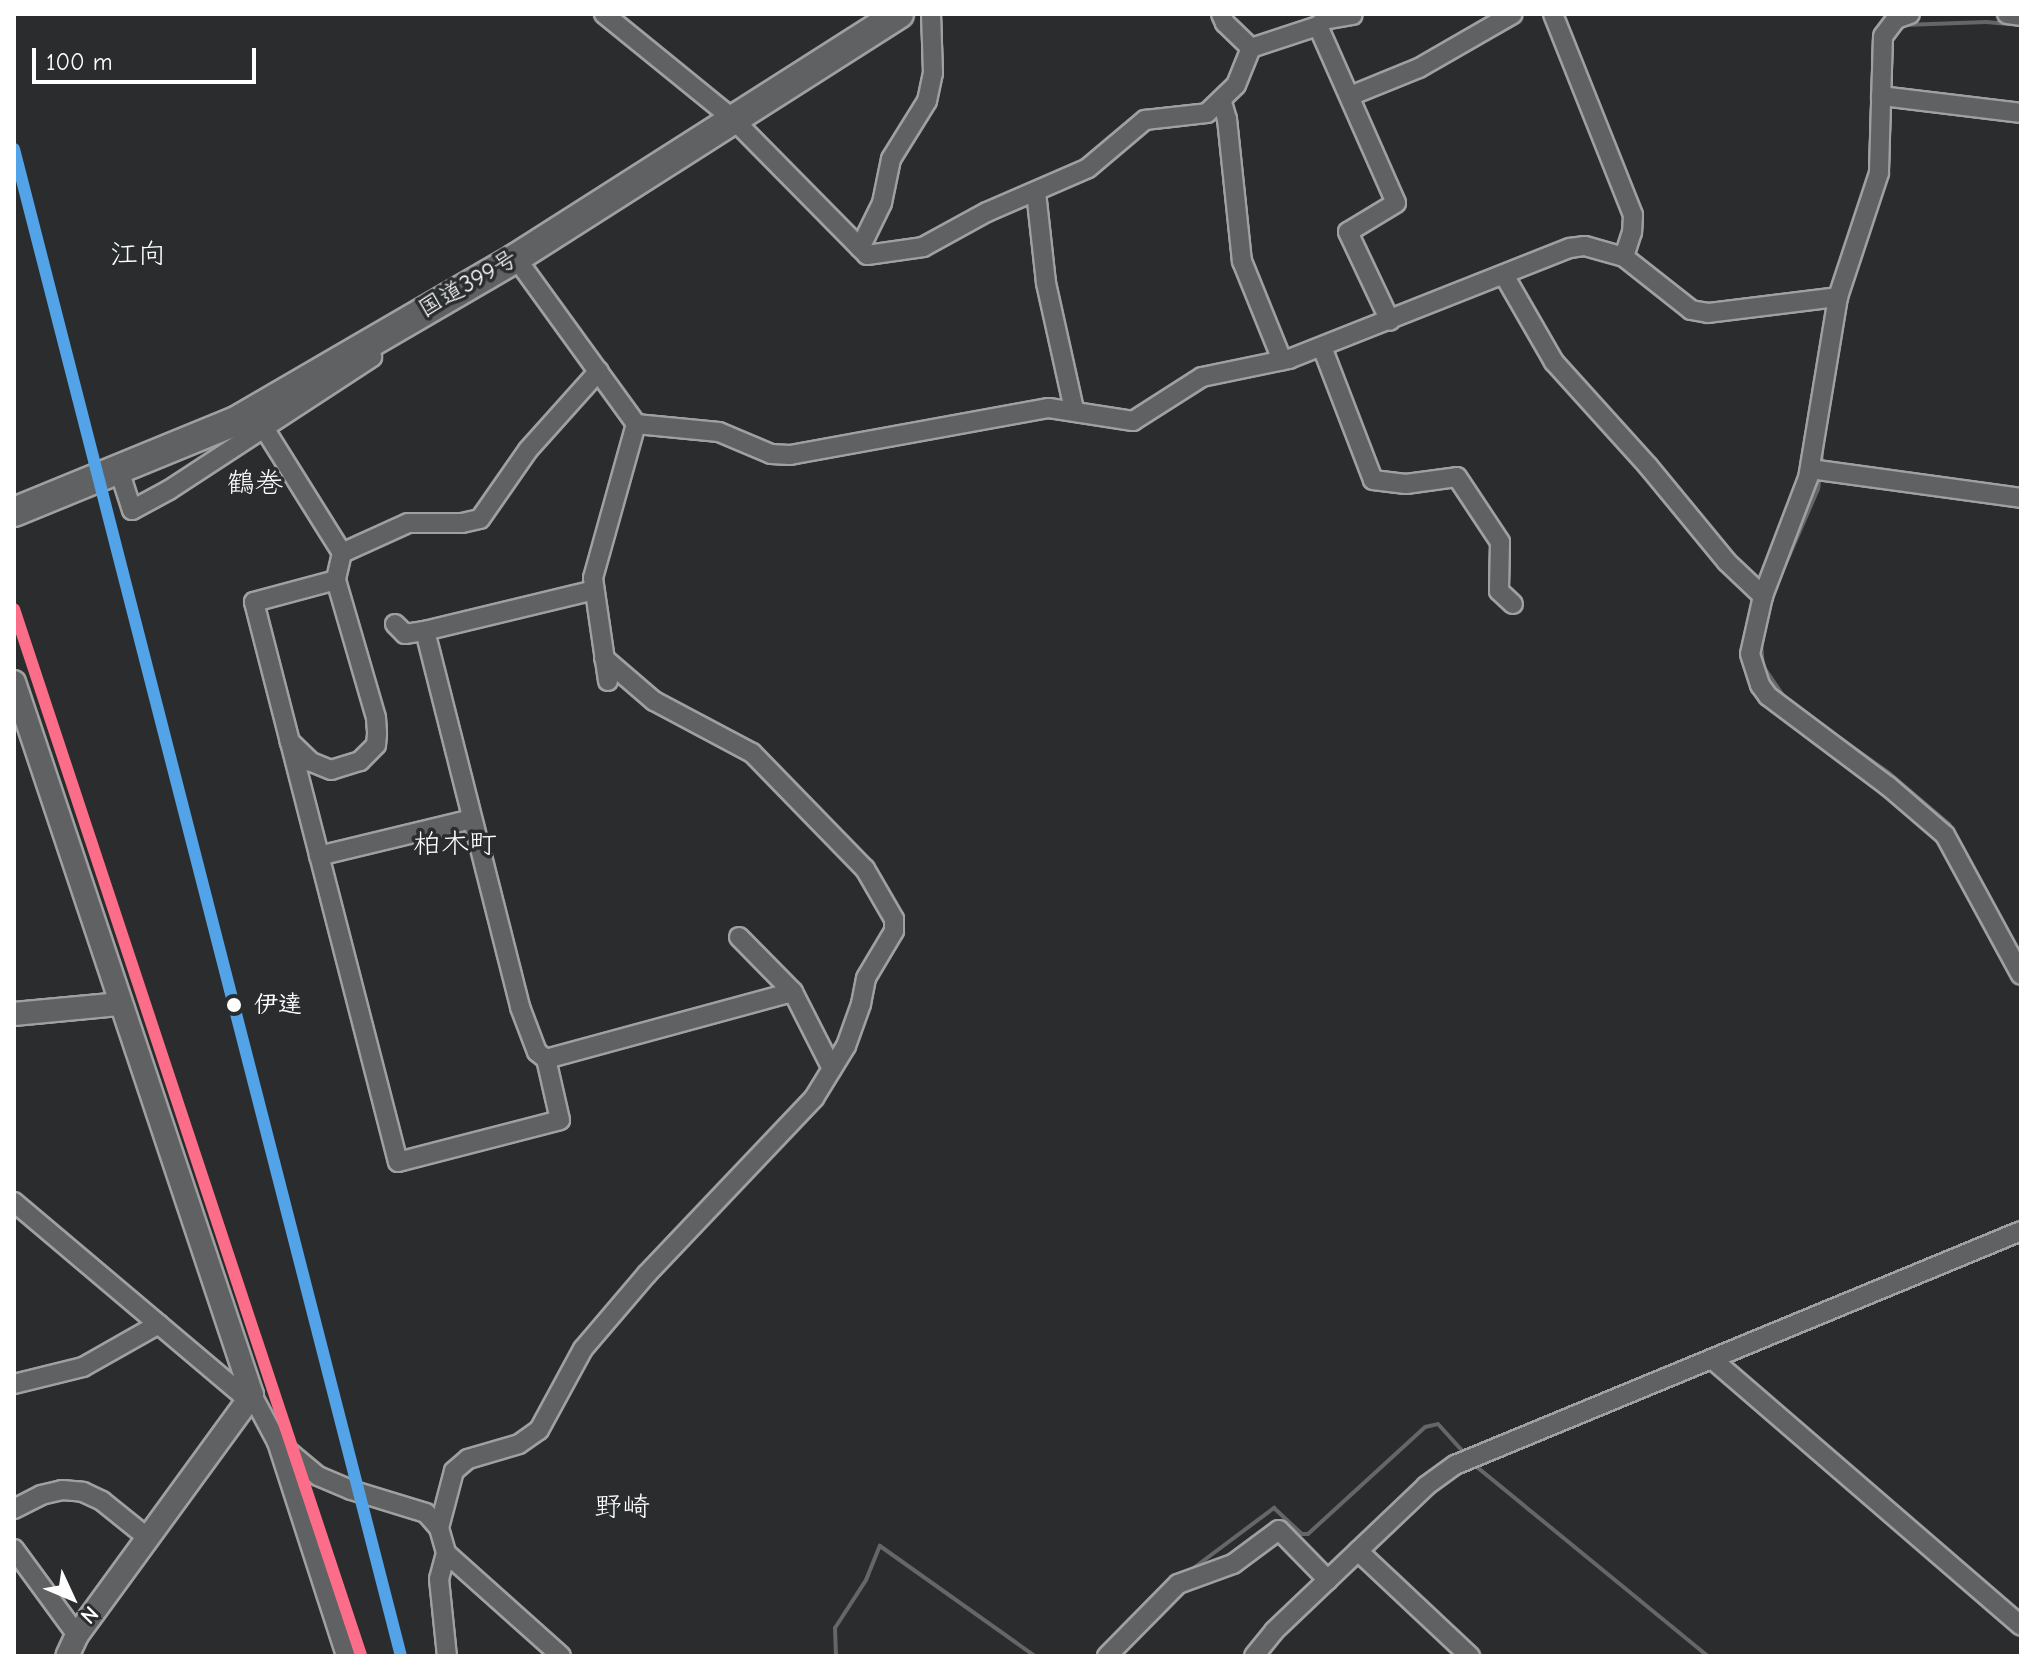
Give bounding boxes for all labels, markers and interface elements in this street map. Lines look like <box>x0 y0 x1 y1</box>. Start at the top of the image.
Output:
scale bar <box>36 32 260 82</box>
text: 100 m <box>46 48 113 76</box>
district label: 江向 <box>110 237 166 271</box>
street label: 国道399号 <box>413 244 523 324</box>
district label: 鶴巻 <box>227 466 283 500</box>
district label: 柏木町 <box>413 827 497 861</box>
place label: 伊達 <box>254 991 302 1019</box>
marker: 伊達 <box>221 992 247 1018</box>
district label: 野崎 <box>594 1490 650 1524</box>
north arrow <box>32 1558 112 1638</box>
text: N <box>75 1600 104 1629</box>

